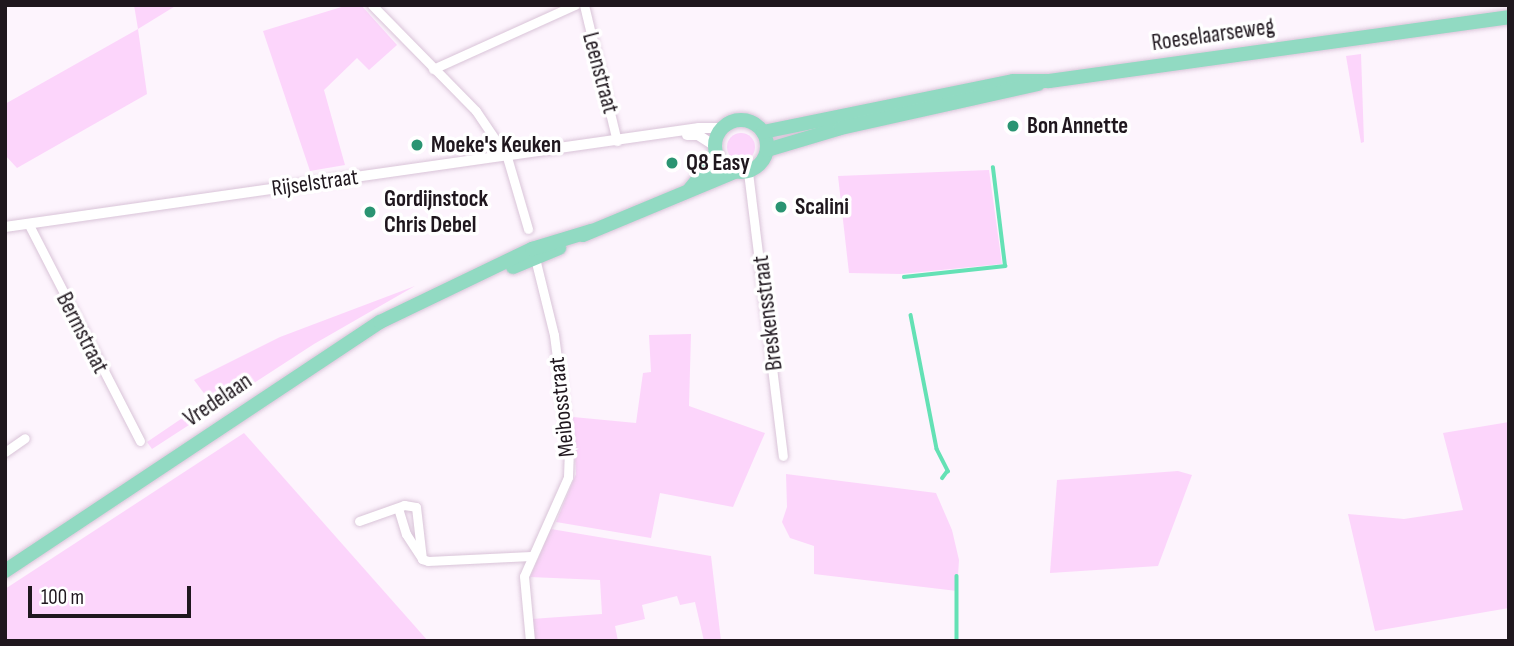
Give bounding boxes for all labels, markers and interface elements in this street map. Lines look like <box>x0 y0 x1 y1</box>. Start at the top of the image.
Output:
street label: Roeselaarseweg <box>1150 13 1276 57</box>
street label: Leenstraat <box>576 29 624 117</box>
place label: Bon Annette <box>1027 112 1128 140</box>
marker: Bon Annette <box>1005 118 1021 134</box>
place label: Moeke's Keuken <box>431 131 561 159</box>
marker: Moeke's Keuken <box>409 137 425 153</box>
place label: Q8 Easy <box>686 149 750 177</box>
marker: Q8 Easy <box>664 155 680 171</box>
street label: Rijselstraat <box>270 163 360 203</box>
place label: Gordijnstock Chris Debel <box>384 185 488 239</box>
place label: Scalini <box>795 193 849 221</box>
marker: Scalini <box>773 199 789 215</box>
marker: Gordijnstock Chris Debel <box>362 204 378 220</box>
street label: Breskensstraat <box>747 254 789 372</box>
street label: Bermstraat <box>50 288 114 378</box>
street label: Meibosstraat <box>543 356 581 458</box>
street label: Vredelaan <box>179 367 257 433</box>
scale bar <box>32 572 194 616</box>
text: 100 m <box>41 585 84 610</box>

